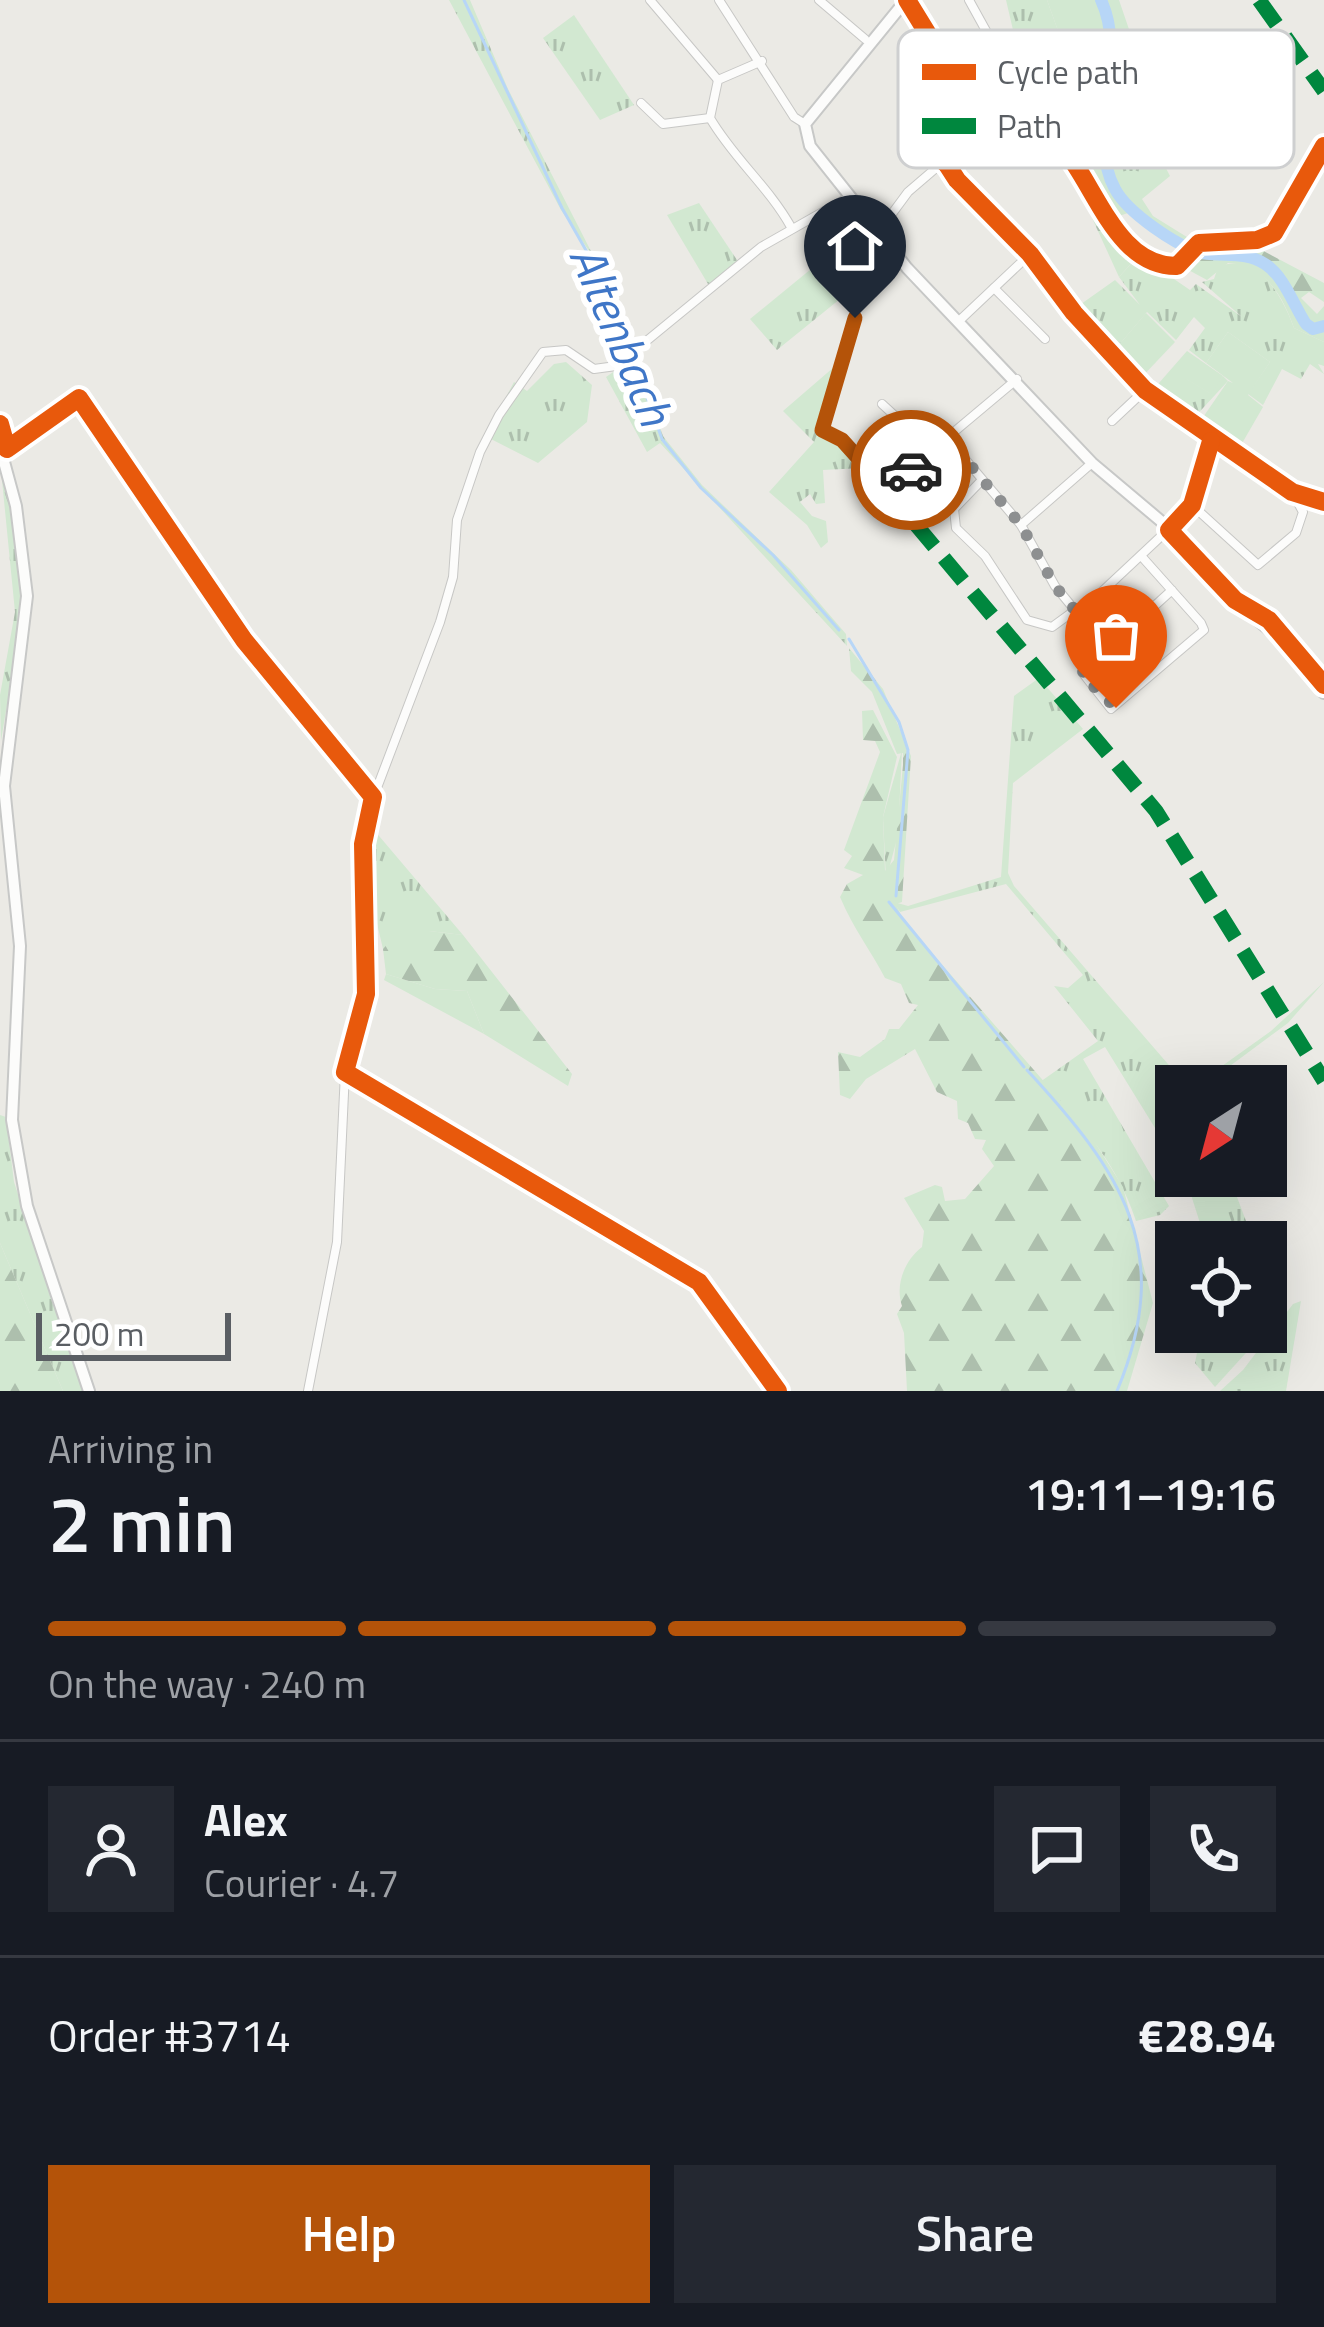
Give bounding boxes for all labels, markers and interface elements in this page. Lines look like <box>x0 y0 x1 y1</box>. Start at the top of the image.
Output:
legend <box>898 30 1294 168</box>
text: Cycle path <box>997 47 1139 97</box>
text: Path <box>997 101 1062 151</box>
pin <box>804 195 906 318</box>
icon: home <box>822 213 888 279</box>
water label: Altenbach <box>551 233 693 437</box>
courier <box>851 410 971 530</box>
icon: car <box>878 437 944 503</box>
pin <box>1065 585 1167 708</box>
icon: bag <box>1083 603 1149 669</box>
north arrow <box>1155 1065 1287 1197</box>
map controls <box>1155 1065 1287 1353</box>
button: locate <box>1155 1221 1287 1353</box>
scale bar <box>36 1307 231 1360</box>
text: 200 m <box>54 1309 144 1359</box>
text: Arriving in <box>48 1419 213 1478</box>
text: 19:11–19:16 <box>1025 1459 1276 1527</box>
text: 2 min <box>48 1464 236 1582</box>
text: On the way · 240 m <box>48 1654 366 1713</box>
text: Alex <box>204 1785 288 1853</box>
button: person <box>48 1786 174 1912</box>
button: chat <box>994 1786 1120 1912</box>
button: phone <box>1150 1786 1276 1912</box>
text: Courier · 4.7 <box>204 1853 399 1912</box>
text: Order #3714 <box>48 2001 291 2069</box>
text: €28.94 <box>1138 2001 1276 2069</box>
button: Help <box>48 2165 650 2303</box>
button: Share <box>674 2165 1276 2303</box>

